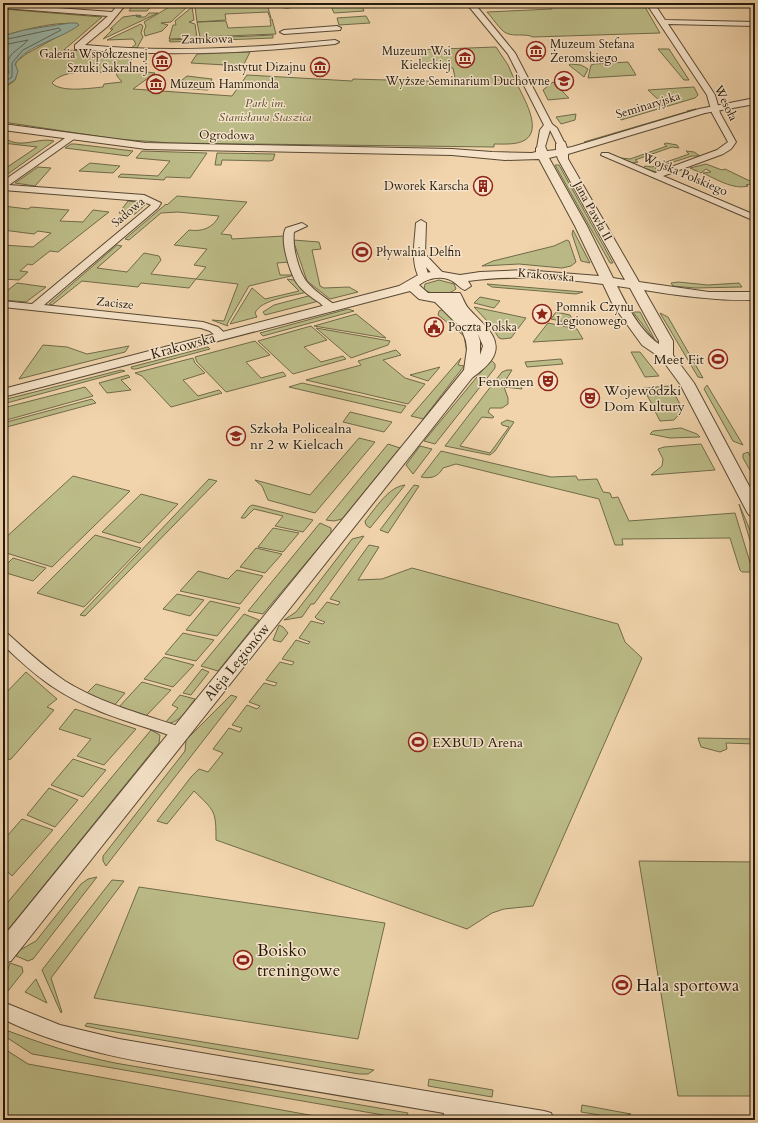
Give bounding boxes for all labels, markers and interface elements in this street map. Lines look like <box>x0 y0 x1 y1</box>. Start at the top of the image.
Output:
street label: Zamkowa <box>181 31 234 47</box>
place label: Muzeum Stefana Żeromskiego <box>550 36 636 66</box>
museum icon: Muzeum Stefana Żeromskiego <box>525 40 547 62</box>
place label: Muzeum Wsi Kieleckiej <box>382 43 452 73</box>
place label: Galeria Współczesnej Sztuki Sakralnej <box>39 46 148 76</box>
museum icon: Muzeum Wsi Kieleckiej <box>454 47 476 69</box>
museum icon: Galeria Współczesnej Sztuki Sakralnej <box>151 50 173 72</box>
museum icon: Instytut Dizajnu <box>309 56 331 78</box>
place label: Instytut Dizajnu <box>223 59 306 75</box>
school or university icon: Wyższe Seminarium Duchowne <box>553 70 575 92</box>
museum icon: Muzeum Hammonda <box>145 73 167 95</box>
place label: Wyższe Seminarium Duchowne <box>385 73 550 89</box>
place label: Muzeum Hammonda <box>170 76 280 92</box>
street label: Wesoła <box>710 82 742 124</box>
street label: Seminaryjska <box>614 87 683 122</box>
park label: Park im. Stanisława Staszica <box>218 95 312 125</box>
street label: Ogrodowa <box>199 127 256 143</box>
street label: Wojska Polskiego <box>639 148 731 199</box>
building icon: Dworek Karscha <box>472 175 494 197</box>
street label: Jana Pawła II <box>569 176 616 244</box>
place label: Dworek Karscha <box>384 178 470 194</box>
street label: Sadowa <box>108 193 149 231</box>
sports icon: Pływalnia Delfin <box>351 241 373 263</box>
place label: Pływalnia Delfin <box>376 244 461 260</box>
street label: Krakowska <box>517 265 576 286</box>
street label: Zacisze <box>96 293 134 313</box>
place label: Pomnik Czynu Legionowego <box>556 299 634 329</box>
place icon: Pomnik Czynu Legionowego <box>531 303 553 325</box>
public building icon: Poczta Polska <box>423 316 445 338</box>
place label: Poczta Polska <box>448 319 518 335</box>
street label: Krakowska <box>149 328 217 364</box>
sports icon: Meet Fit <box>707 348 729 370</box>
place label: Meet Fit <box>654 350 705 369</box>
theatre icon: Fenomen <box>537 370 559 392</box>
place label: Fenomen <box>478 372 534 391</box>
place label: Wojewódzki Dom Kultury <box>603 381 685 416</box>
theatre icon: Wojewódzki Dom Kultury <box>579 387 601 409</box>
place label: Szkoła Policealna nr 2 w Kielcach <box>250 419 352 454</box>
school or university icon: Szkoła Policealna nr 2 w Kielcach <box>225 425 247 447</box>
street label: Aleja Legionów <box>200 619 275 705</box>
sports icon: EXBUD Arena <box>407 731 429 753</box>
place label: EXBUD Arena <box>432 733 523 752</box>
place label: Boisko treningowe <box>257 939 340 982</box>
sports icon: Boisko treningowe <box>232 949 254 971</box>
sports icon: Hala sportowa <box>611 974 633 996</box>
place label: Hala sportowa <box>636 974 740 997</box>

